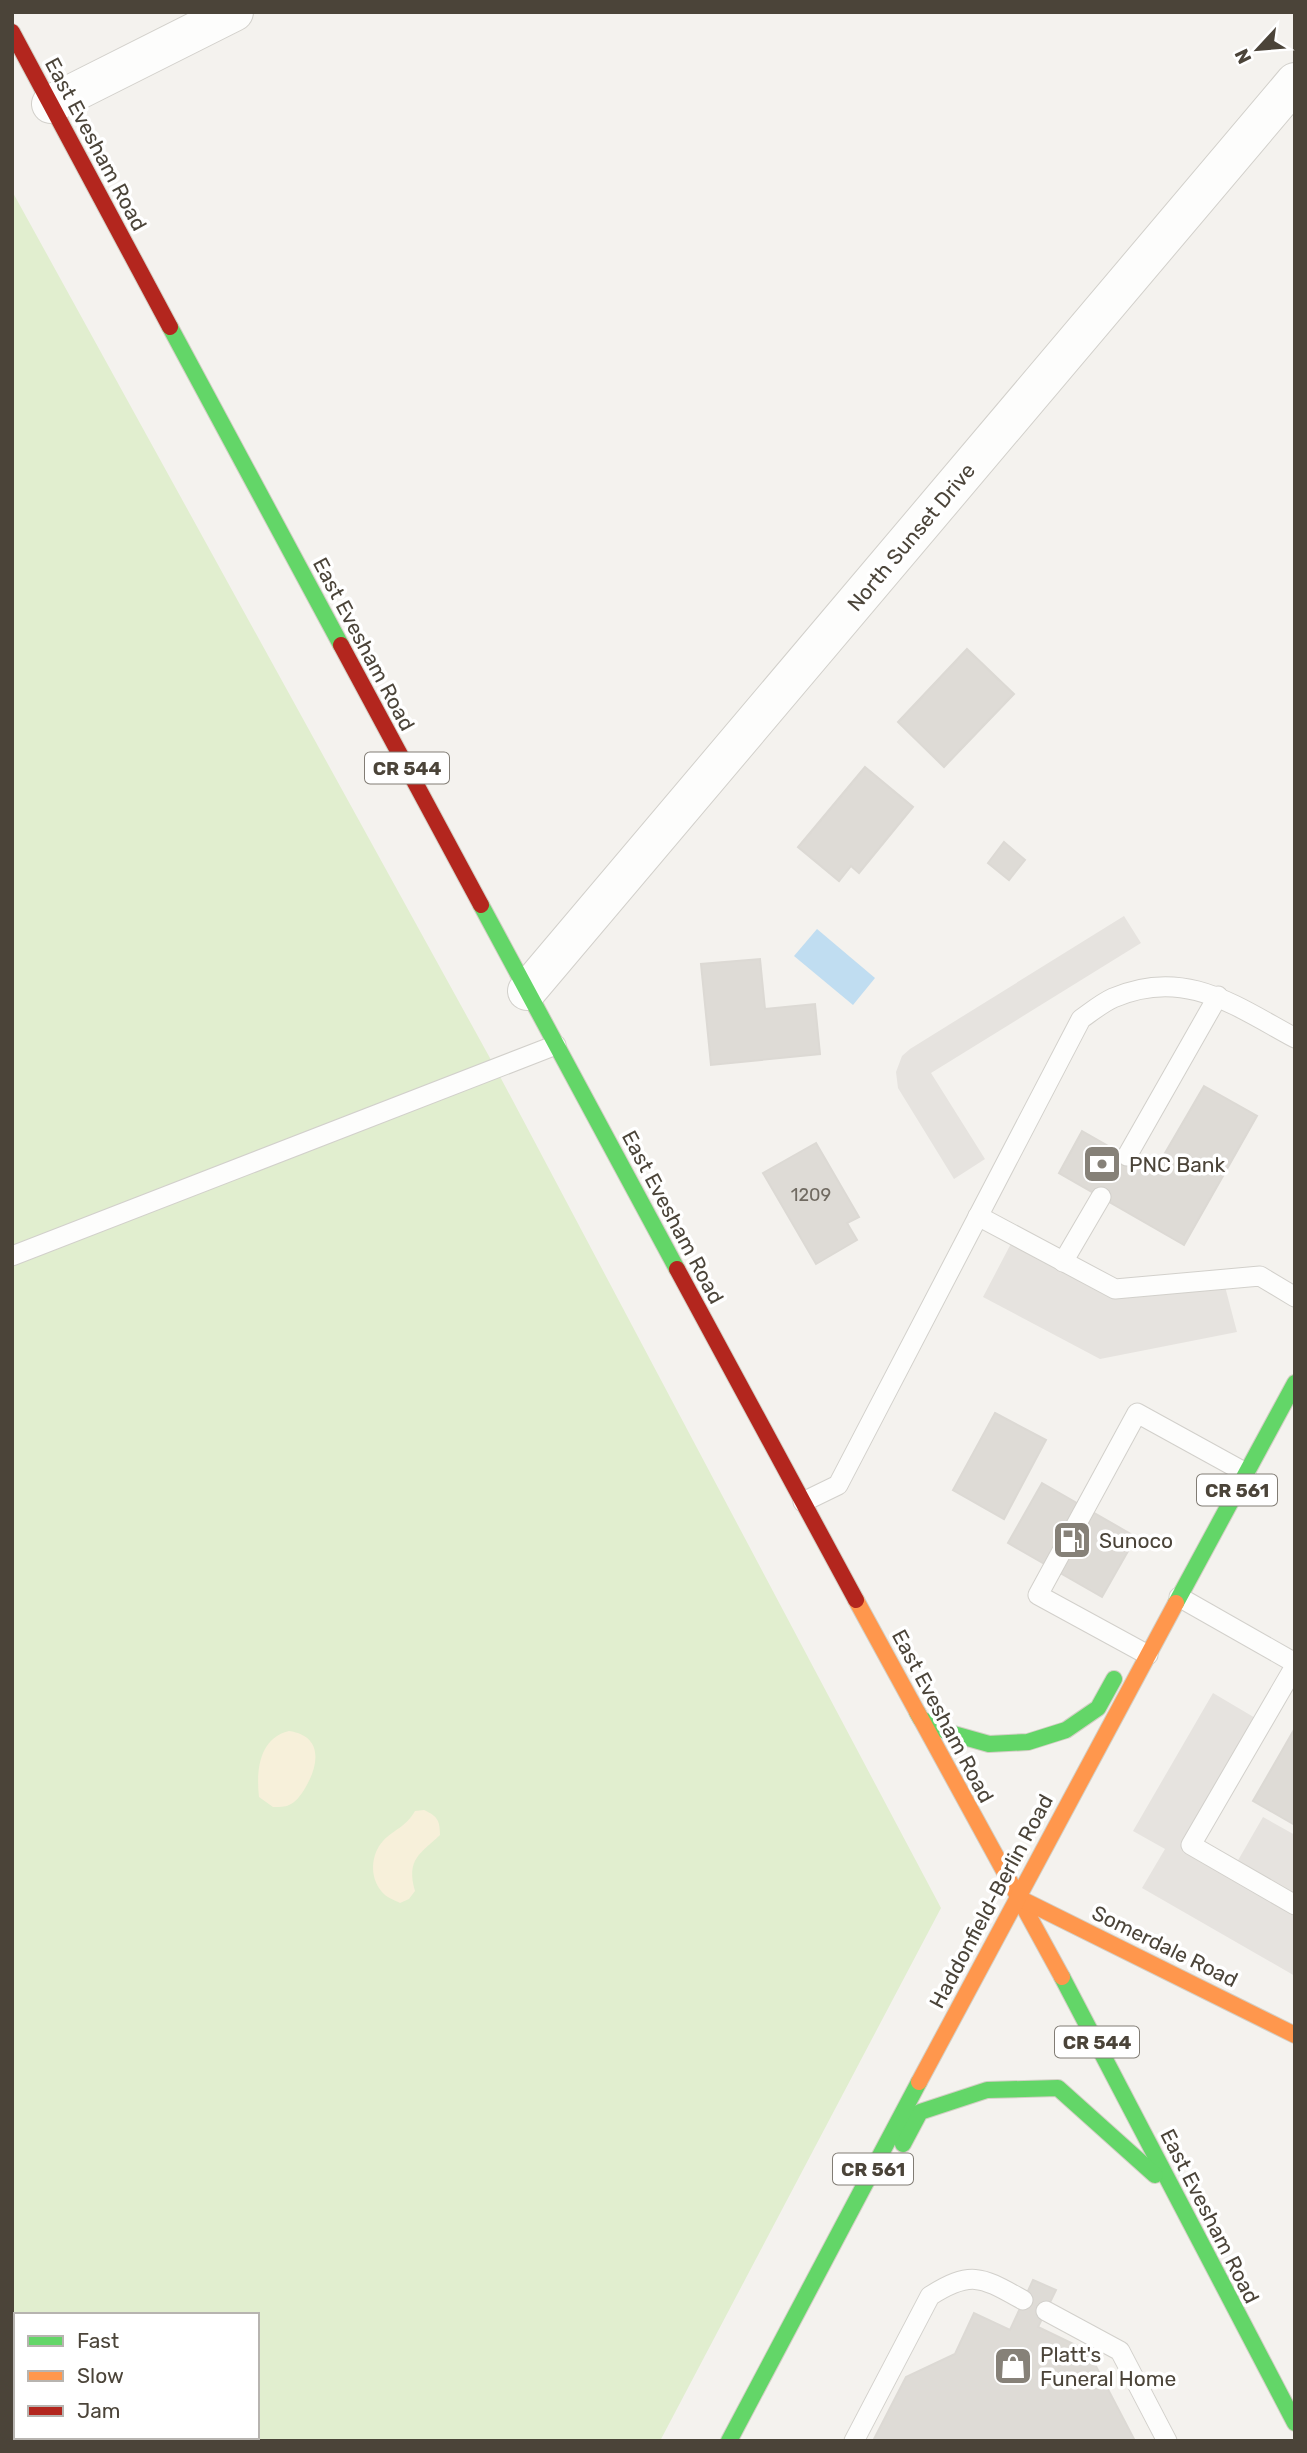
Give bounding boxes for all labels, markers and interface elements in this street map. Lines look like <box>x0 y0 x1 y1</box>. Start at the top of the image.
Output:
north arrow <box>1223 14 1293 84</box>
text: N <box>1230 45 1257 67</box>
street label: East Evesham Road <box>40 53 152 235</box>
street label: North Sunset Drive <box>842 458 980 616</box>
street label: East Evesham Road <box>308 553 420 735</box>
road number: CR 544 <box>365 752 449 783</box>
street label: East Evesham Road <box>617 1126 729 1308</box>
bank icon: PNC Bank <box>1081 1143 1123 1185</box>
place label: PNC Bank <box>1129 1152 1226 1177</box>
house number: 1209 <box>791 1184 831 1206</box>
road number: CR 561 <box>1197 1474 1277 1506</box>
fuel station icon: Sunoco <box>1051 1519 1093 1561</box>
place label: Sunoco <box>1099 1528 1173 1553</box>
street label: East Evesham Road <box>887 1625 999 1807</box>
street label: Haddonfield-Berlin Road <box>924 1790 1058 2012</box>
street label: Somerdale Road <box>1088 1900 1242 1992</box>
road number: CR 544 <box>1055 2026 1139 2058</box>
street label: East Evesham Road <box>1155 2125 1265 2307</box>
road number: CR 561 <box>833 2154 913 2184</box>
legend <box>14 2313 259 2439</box>
text: Fast <box>77 2328 119 2353</box>
place label: Platt's Funeral Home <box>1040 2342 1176 2391</box>
shop icon: Platt's Funeral Home <box>992 2345 1034 2387</box>
text: Slow <box>77 2363 124 2388</box>
text: Jam <box>77 2398 121 2423</box>

